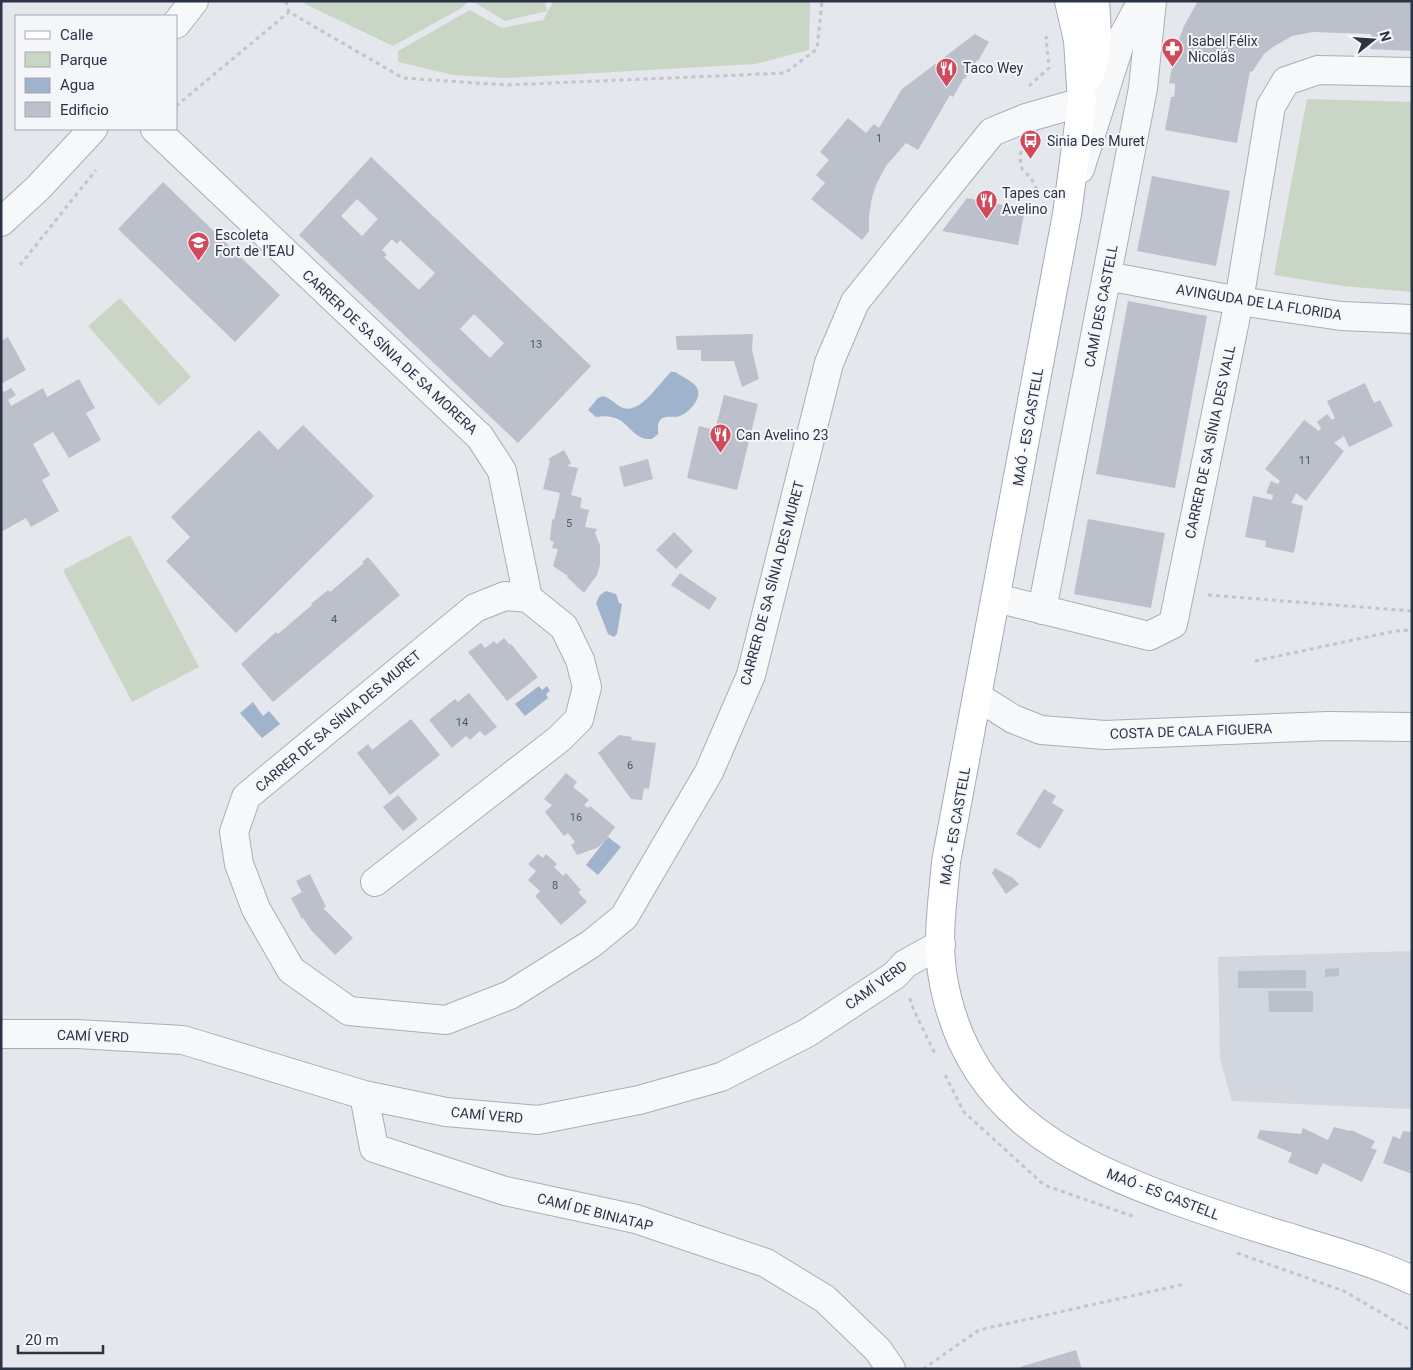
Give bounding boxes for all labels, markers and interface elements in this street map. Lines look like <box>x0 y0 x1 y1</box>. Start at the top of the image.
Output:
legend <box>15 15 178 130</box>
north arrow <box>1348 15 1398 65</box>
text: Calle <box>60 26 93 44</box>
text: N <box>1376 29 1395 43</box>
place label: Isabel Félix Nicolás <box>1188 33 1258 65</box>
pharmacy icon: Isabel Félix Nicolás <box>1160 37 1184 68</box>
text: Parque <box>60 51 107 69</box>
restaurant icon: Taco Wey <box>935 56 959 87</box>
place label: Taco Wey <box>963 60 1024 76</box>
text: Agua <box>60 76 95 94</box>
text: Edificio <box>60 101 109 119</box>
bus stop icon: Sinia Des Muret <box>1019 129 1043 160</box>
house number: 1 <box>876 132 882 145</box>
place label: Sinia Des Muret <box>1047 133 1145 149</box>
place label: Tapes can Avelino <box>1002 185 1066 217</box>
restaurant icon: Tapes can Avelino <box>974 189 998 220</box>
place label: Escoleta Fort de l'EAU <box>215 227 294 259</box>
school or university icon: Escoleta Fort de l'EAU <box>187 231 211 262</box>
street label: CAMÍ DES CASTELL <box>1080 243 1121 369</box>
street label: CARRER DE SA SÍNIA DE SA MORERA <box>299 266 482 437</box>
street label: AVINGUDA DE LA FLORIDA <box>1175 281 1343 323</box>
house number: 13 <box>530 338 542 351</box>
street label: CARRER DE SA SÍNIA DES VALL <box>1181 343 1238 540</box>
street label: MAÓ - ES CASTELL <box>1009 366 1046 487</box>
restaurant icon: Can Avelino 23 <box>708 423 732 454</box>
place label: Can Avelino 23 <box>736 427 829 443</box>
house number: 11 <box>1299 454 1311 467</box>
street label: CARRER DE SA SÍNIA DES MURET <box>736 478 807 687</box>
house number: 5 <box>566 517 572 530</box>
house number: 4 <box>331 613 337 626</box>
street label: CARRER DE SA SÍNIA DES MURET <box>251 646 424 795</box>
house number: 14 <box>456 716 468 729</box>
street label: COSTA DE CALA FIGUERA <box>1110 720 1272 742</box>
house number: 6 <box>627 759 633 772</box>
street label: MAÓ - ES CASTELL <box>936 765 973 886</box>
house number: 16 <box>570 811 582 824</box>
house number: 8 <box>552 879 558 892</box>
street label: CAMÍ VERD <box>841 956 910 1013</box>
street label: CAMÍ VERD <box>57 1026 130 1045</box>
street label: CAMÍ VERD <box>450 1103 524 1126</box>
street label: MAÓ - ES CASTELL <box>1104 1164 1222 1223</box>
street label: CAMÍ DE BINIATAP <box>535 1189 655 1234</box>
scale bar <box>18 1322 102 1354</box>
text: 20 m <box>25 1331 59 1349</box>

